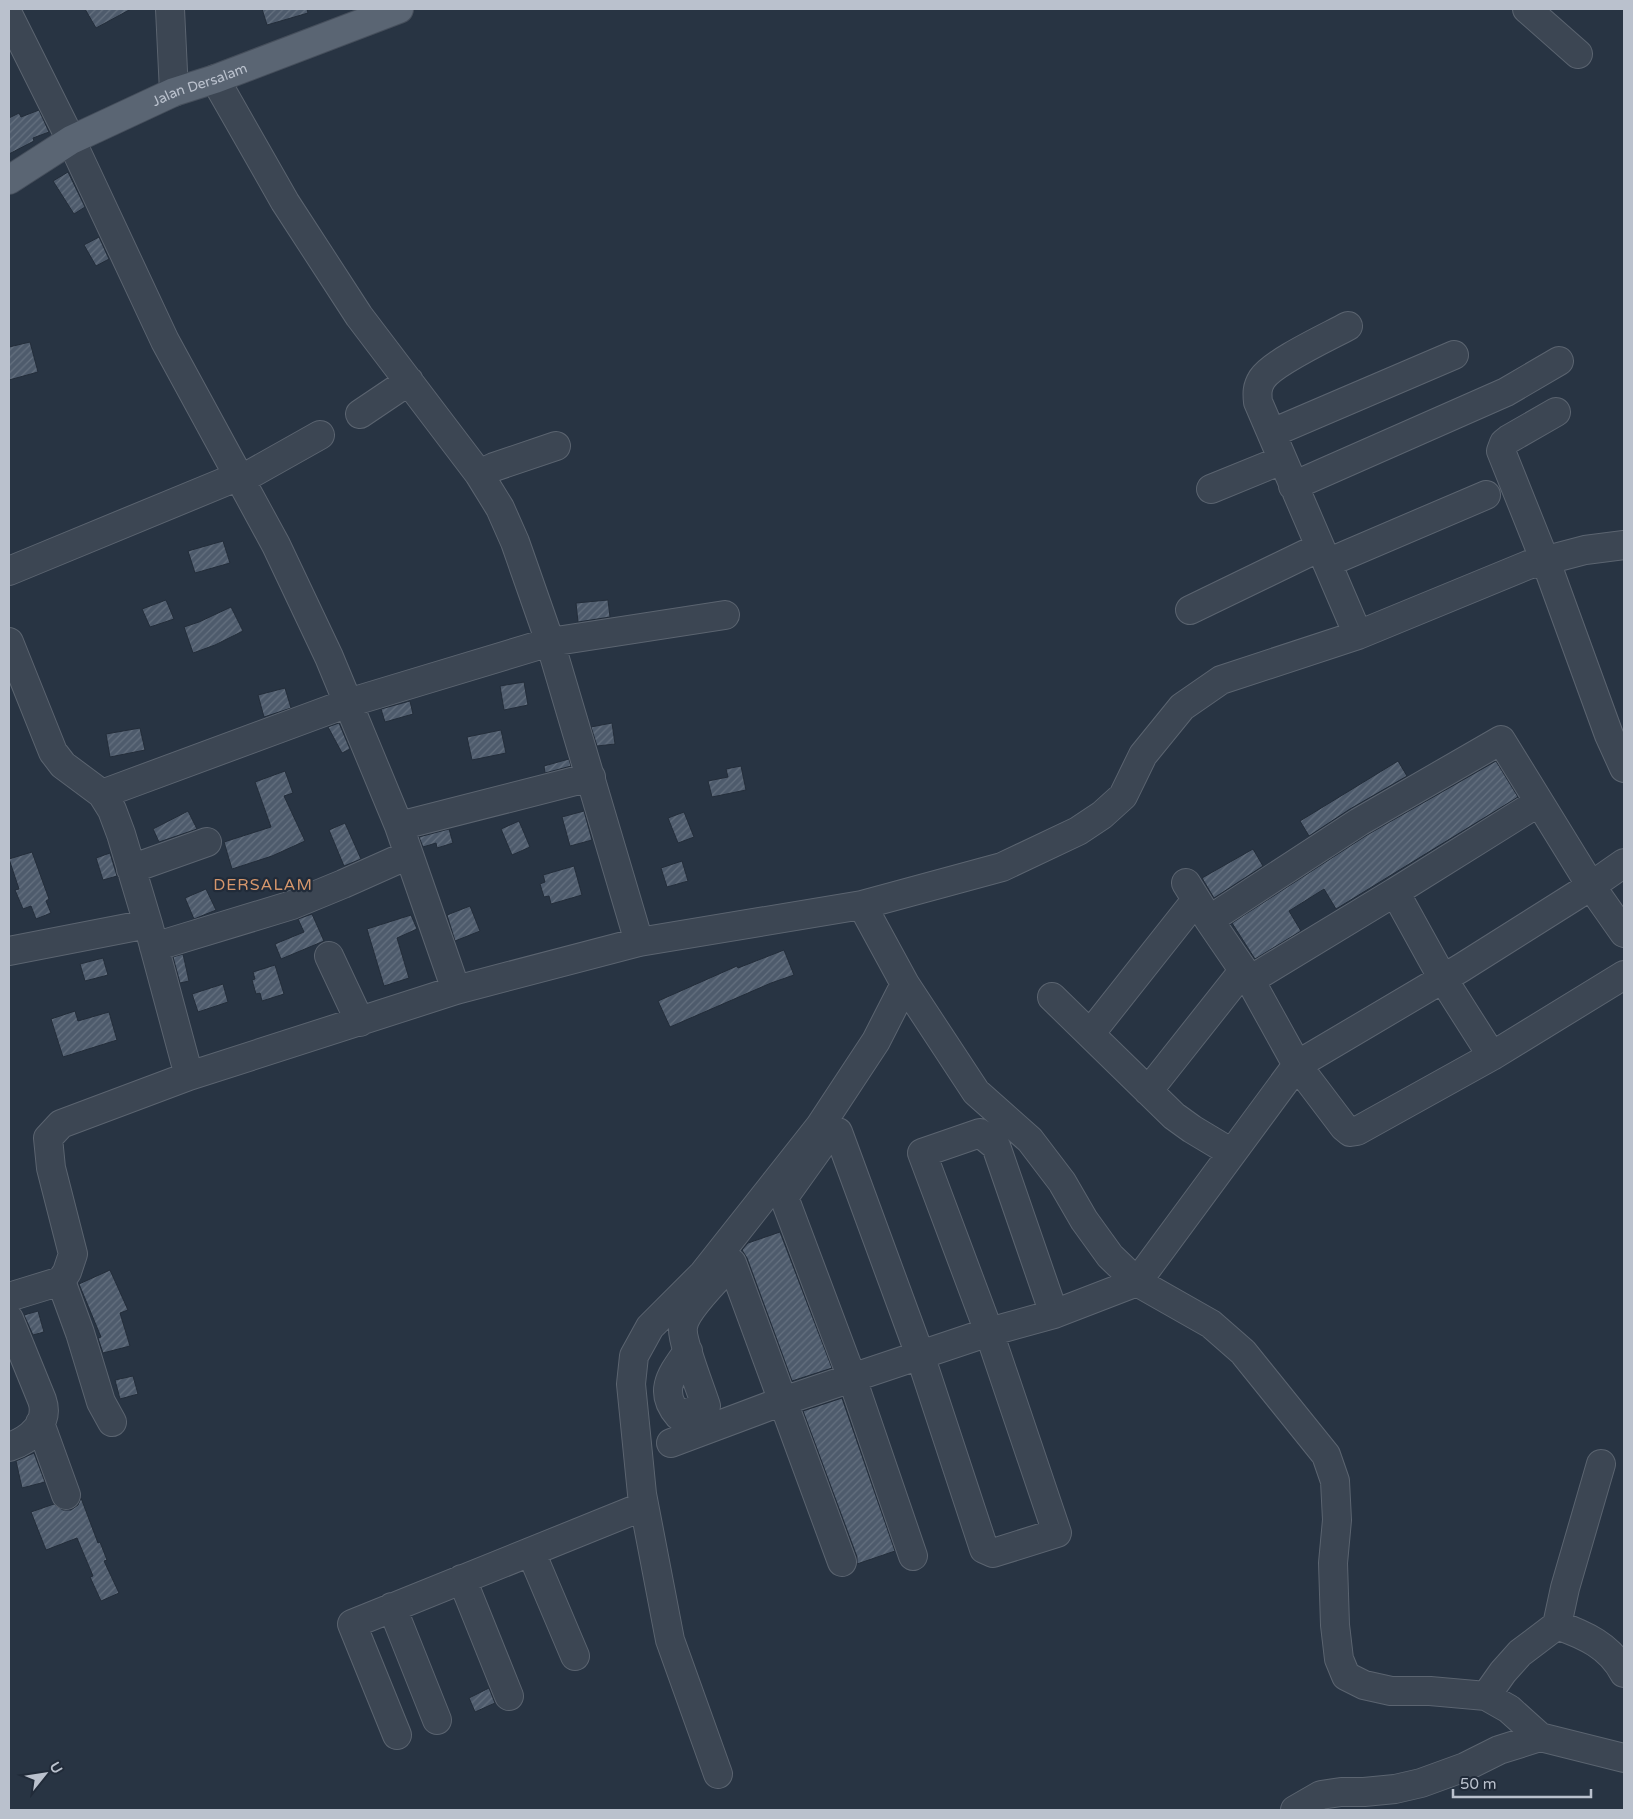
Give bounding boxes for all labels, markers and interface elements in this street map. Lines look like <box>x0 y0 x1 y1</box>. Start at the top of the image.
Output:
street label: Jalan Dersalam <box>149 59 250 110</box>
district label: DERSALAM <box>213 875 313 895</box>
north arrow <box>20 1749 70 1799</box>
text: U <box>46 1759 66 1777</box>
scale bar <box>1453 1766 1590 1798</box>
text: 50 m <box>1460 1775 1497 1793</box>

